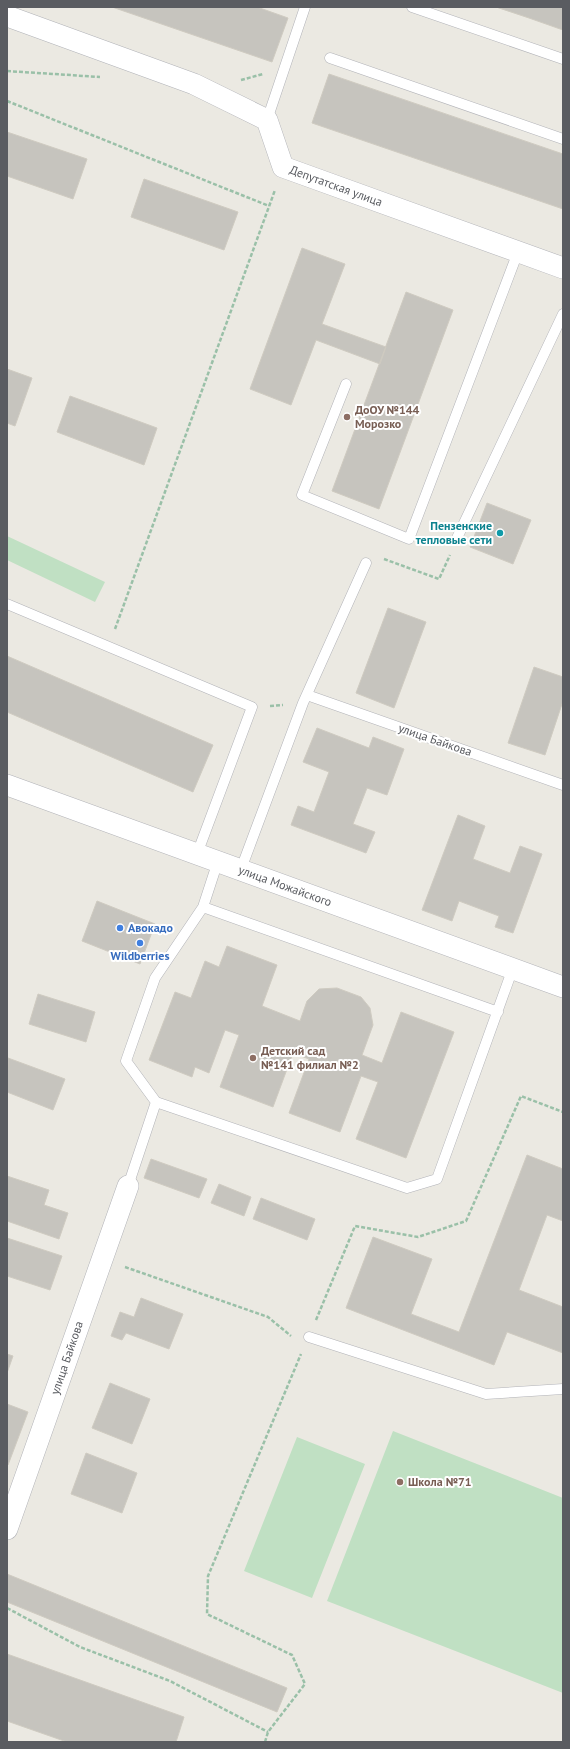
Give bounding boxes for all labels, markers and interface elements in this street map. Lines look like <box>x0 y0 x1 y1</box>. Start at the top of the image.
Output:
street label: Депутатская улица <box>288 162 385 209</box>
place label: ДоОУ №144 Морозко <box>355 402 420 431</box>
marker: ДоОУ №144 Морозко <box>342 412 352 422</box>
place label: Пензенские тепловые сети <box>416 518 492 547</box>
marker: Пензенские тепловые сети <box>495 528 505 538</box>
street label: улица Байкова <box>396 720 474 759</box>
street label: улица Можайского <box>237 862 334 909</box>
place label: Авокадо <box>128 920 173 935</box>
marker: Авокадо <box>115 923 125 933</box>
marker: Wildberries <box>135 938 145 948</box>
place label: Wildberries <box>111 948 169 963</box>
place label: Детский сад №141 филиал №2 <box>261 1043 359 1072</box>
marker: Детский сад №141 филиал №2 <box>248 1053 258 1063</box>
street label: улица Байкова <box>47 1319 86 1397</box>
place label: Школа №71 <box>408 1474 472 1489</box>
marker: Школа №71 <box>395 1477 405 1487</box>

